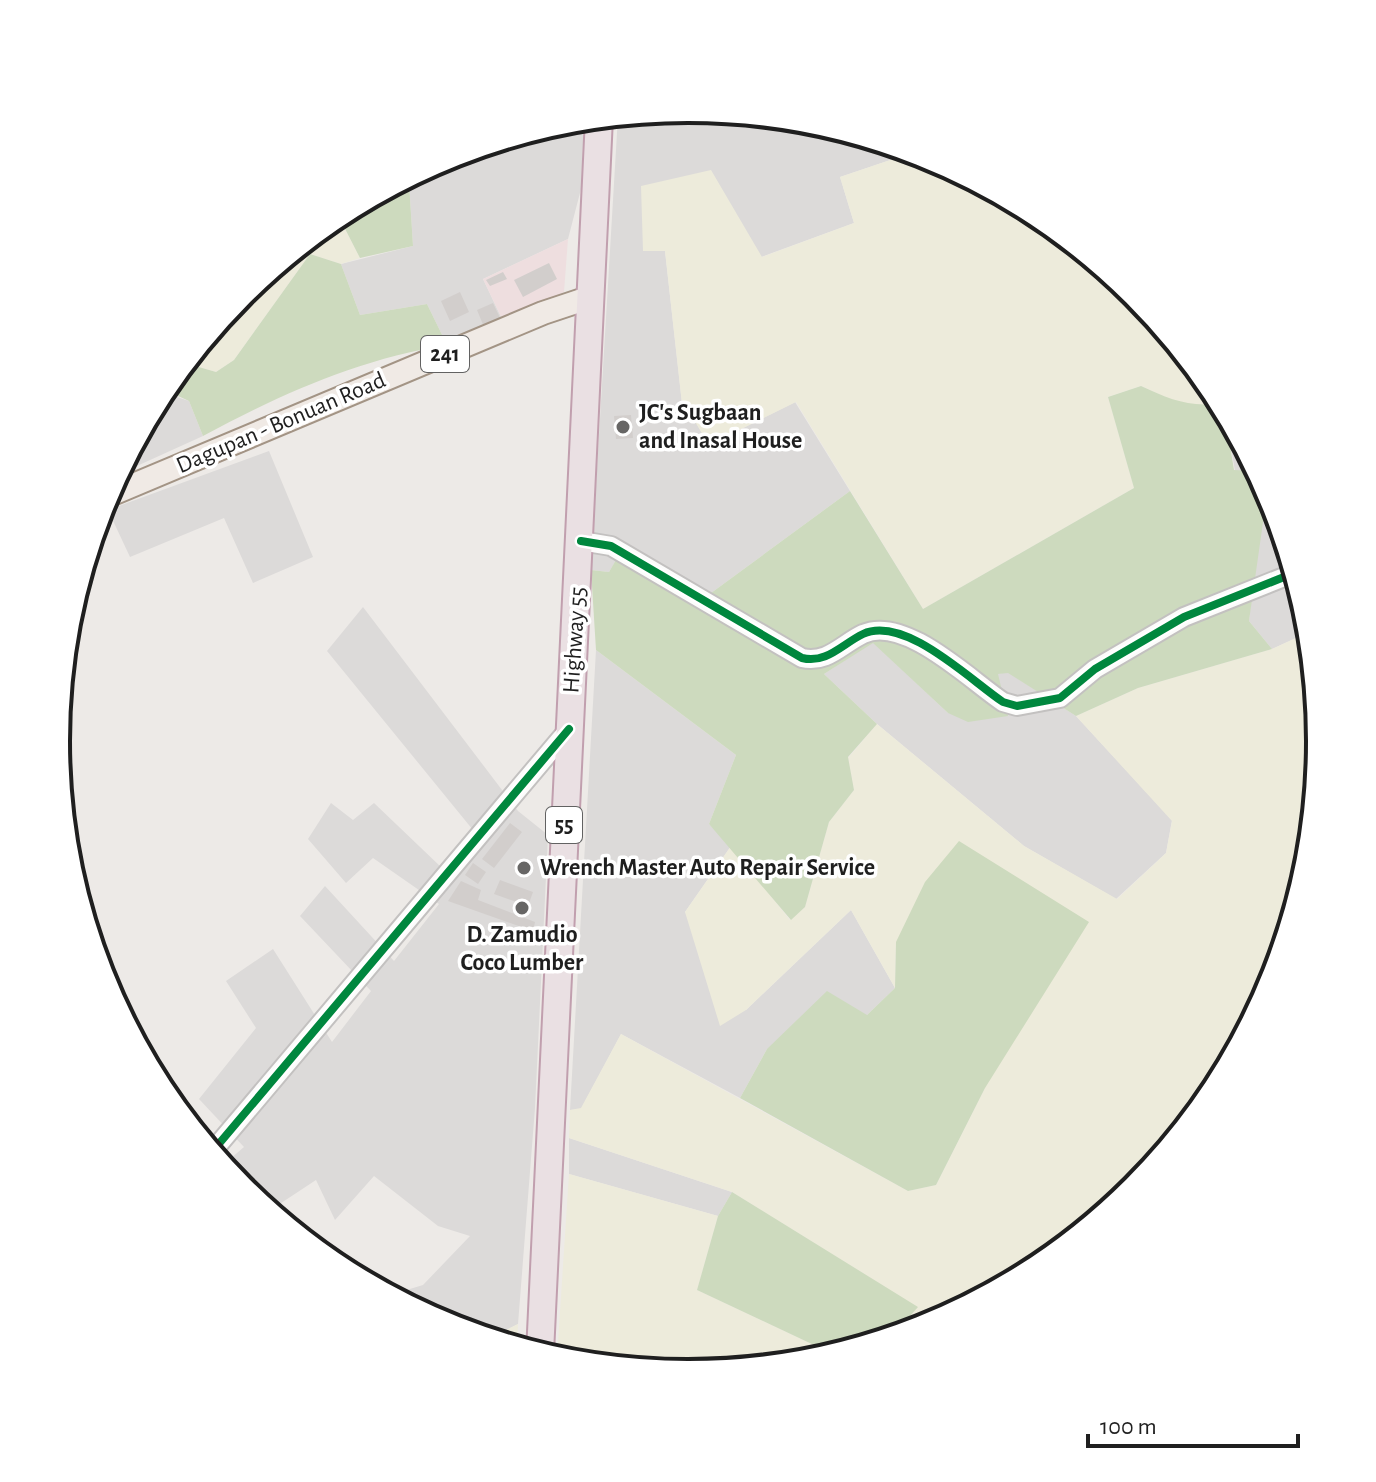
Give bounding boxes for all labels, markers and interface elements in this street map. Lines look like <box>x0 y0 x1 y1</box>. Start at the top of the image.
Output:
road number: 241 <box>421 336 469 372</box>
street label: Dagupan - Bonuan Road <box>173 368 389 478</box>
place label: JC's Sugbaan and Inasal House <box>639 401 802 453</box>
marker: JC's Sugbaan and Inasal House <box>614 418 632 436</box>
street label: Highway 55 <box>559 586 591 694</box>
road number: 55 <box>546 807 582 843</box>
place label: Wrench Master Auto Repair Service <box>540 856 875 880</box>
marker: Wrench Master Auto Repair Service <box>515 859 533 877</box>
marker: D. Zamudio Coco Lumber <box>513 899 531 917</box>
place label: D. Zamudio Coco Lumber <box>461 923 584 975</box>
scale bar <box>1088 1398 1298 1448</box>
text: 100 m <box>1100 1415 1157 1439</box>

